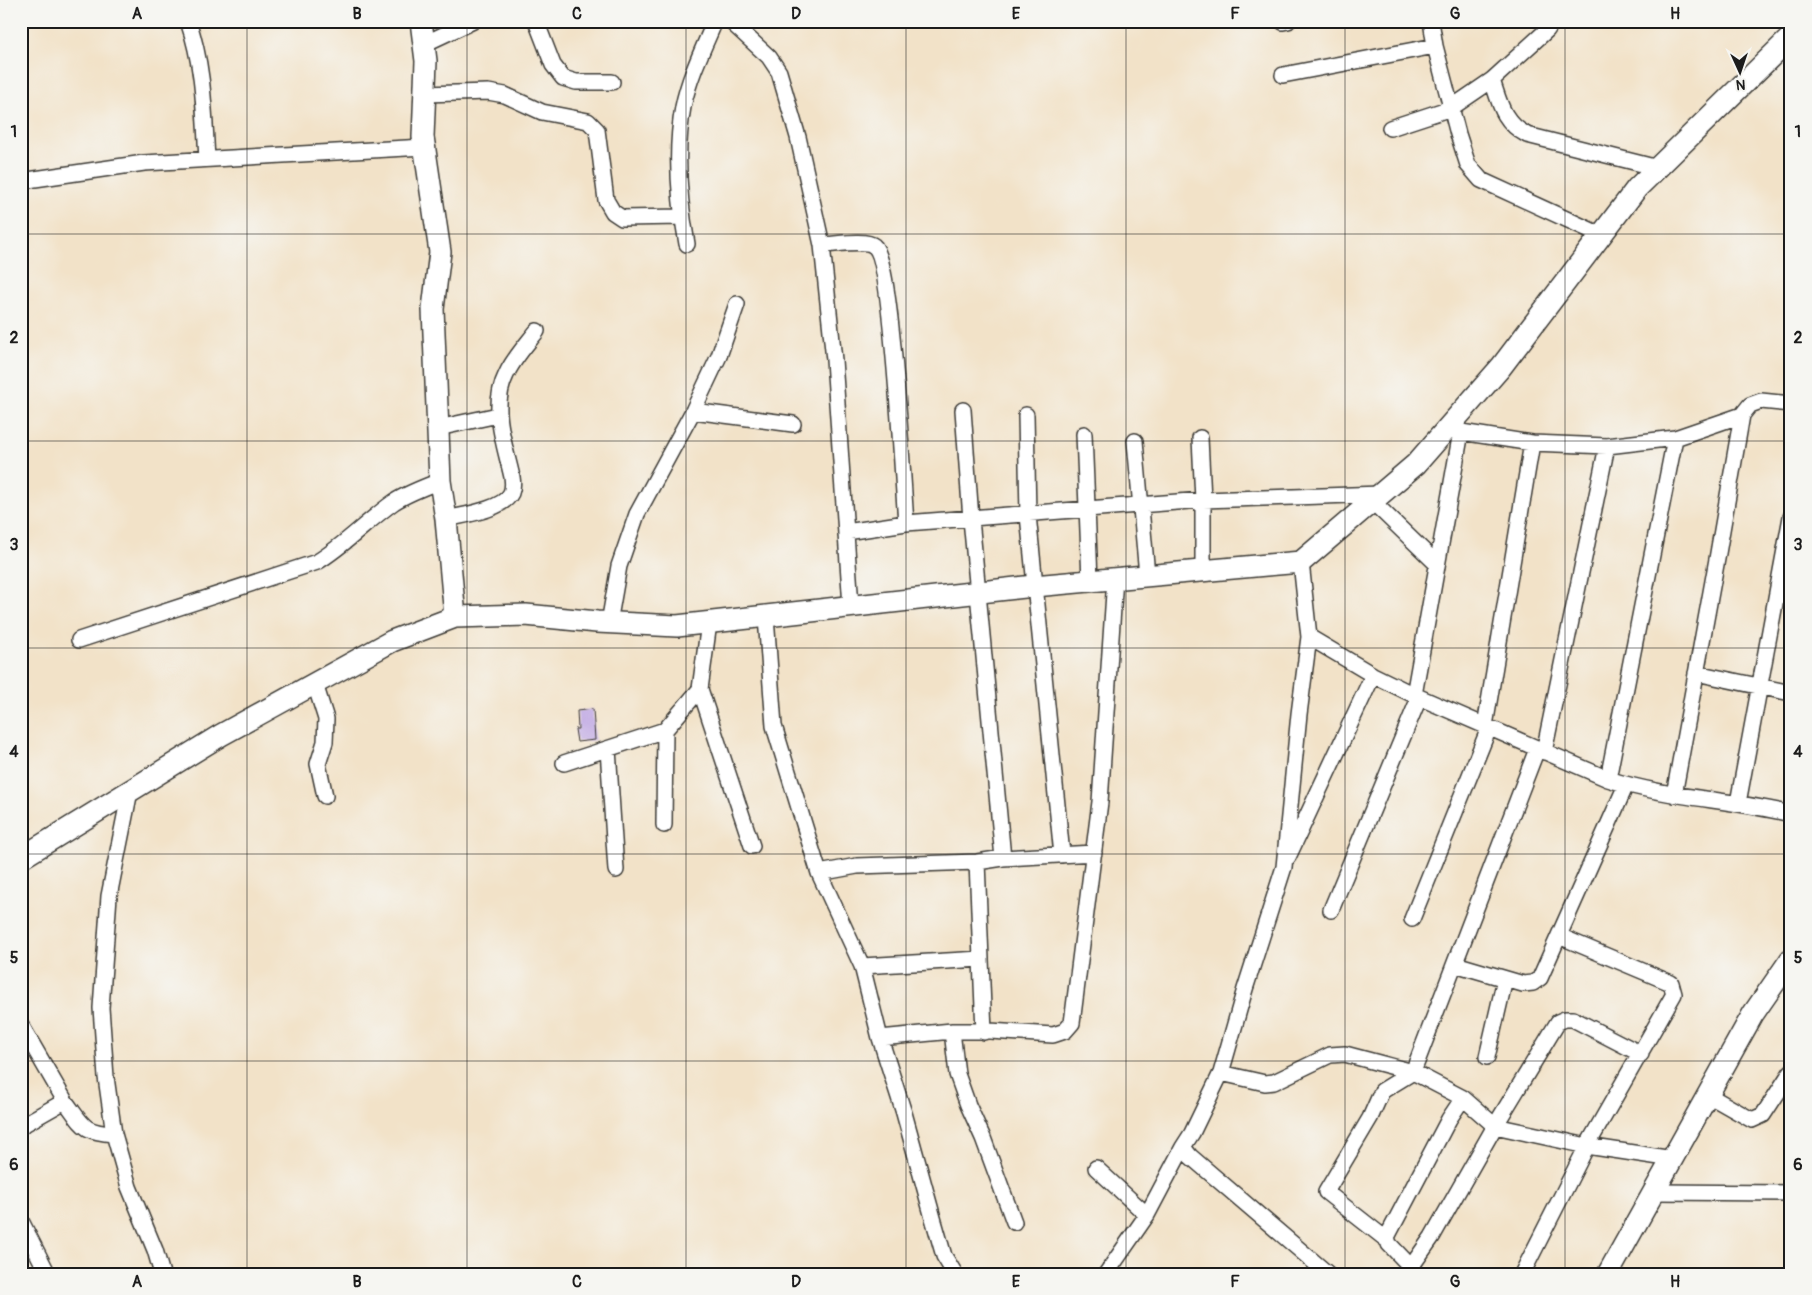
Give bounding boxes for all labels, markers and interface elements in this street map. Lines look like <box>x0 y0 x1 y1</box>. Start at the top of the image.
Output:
text: A <box>132 4 143 24</box>
text: B <box>352 4 362 24</box>
text: C <box>572 4 582 24</box>
text: D <box>791 4 801 24</box>
text: E <box>1012 4 1021 24</box>
text: F <box>1230 4 1240 24</box>
text: G <box>1450 4 1461 24</box>
text: H <box>1670 4 1680 24</box>
north arrow <box>1714 48 1764 98</box>
text: N <box>1735 76 1746 93</box>
text: 1 <box>11 122 17 142</box>
text: 1 <box>1795 122 1801 142</box>
text: 2 <box>10 328 19 348</box>
text: 2 <box>1794 328 1803 348</box>
text: 3 <box>10 535 19 555</box>
text: 3 <box>1794 535 1803 555</box>
text: 4 <box>9 742 19 762</box>
text: 4 <box>1793 742 1803 762</box>
text: 5 <box>10 948 19 968</box>
text: 5 <box>1794 948 1803 968</box>
text: 6 <box>9 1155 19 1175</box>
text: 6 <box>1793 1155 1803 1175</box>
text: A <box>132 1272 143 1292</box>
text: B <box>352 1272 362 1292</box>
text: C <box>572 1272 582 1292</box>
text: D <box>791 1272 801 1292</box>
text: E <box>1012 1272 1021 1292</box>
text: F <box>1230 1272 1240 1292</box>
text: G <box>1450 1272 1461 1292</box>
text: H <box>1670 1272 1680 1292</box>

